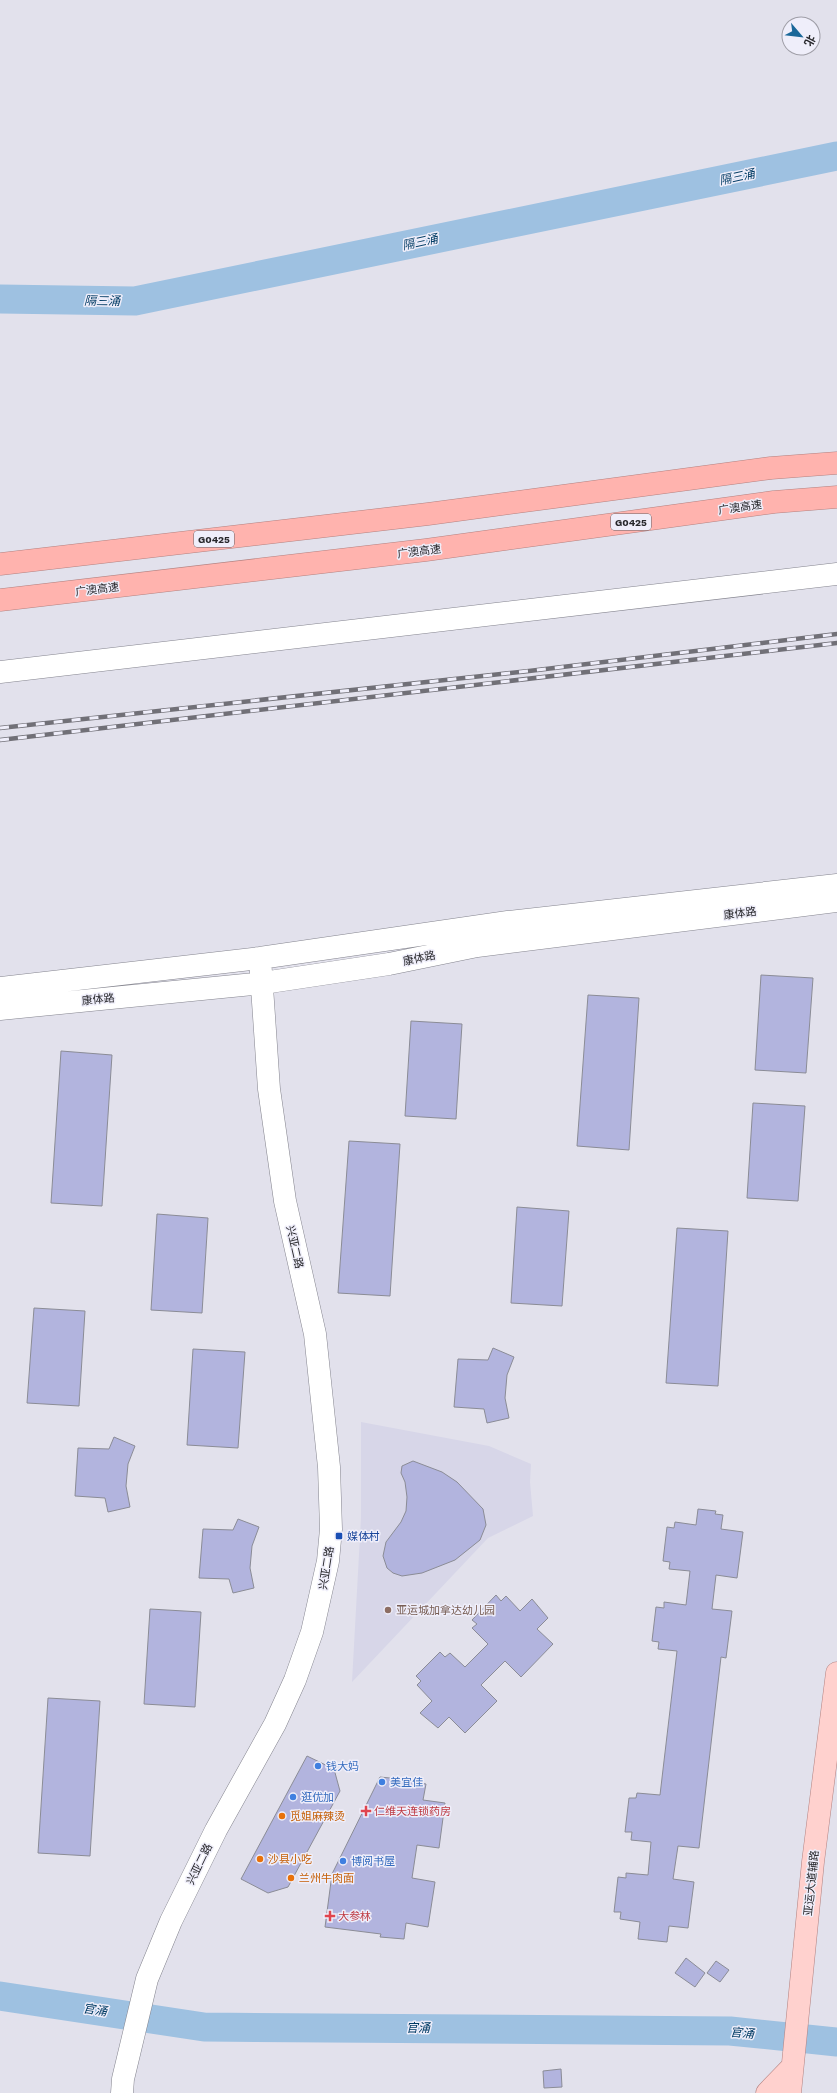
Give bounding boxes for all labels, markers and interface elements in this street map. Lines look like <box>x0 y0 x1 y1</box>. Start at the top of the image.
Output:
north arrow <box>781 16 821 56</box>
text: 北 <box>801 33 818 48</box>
water label: 隔三涌 <box>718 166 758 188</box>
water label: 隔三涌 <box>401 231 441 253</box>
water label: 隔三涌 <box>84 294 122 308</box>
street label: 广澳高速 <box>717 498 763 517</box>
road number: G0425 <box>611 514 651 530</box>
road number: G0425 <box>194 531 234 547</box>
street label: 广澳高速 <box>396 542 442 561</box>
street label: 广澳高速 <box>74 580 120 599</box>
street label: 康体路 <box>723 905 757 922</box>
street label: 康体路 <box>402 949 437 968</box>
street label: 康体路 <box>81 991 115 1008</box>
street label: 兴亚二路 <box>283 1224 306 1270</box>
place label: 媒体村 <box>347 1530 380 1543</box>
marker: 媒体村 <box>334 1531 344 1541</box>
street label: 兴亚二路 <box>317 1545 336 1591</box>
place label: 亚运城加拿达幼儿园 <box>396 1604 495 1617</box>
marker: 亚运城加拿达幼儿园 <box>383 1605 393 1615</box>
place label: 钱大妈 <box>326 1760 359 1773</box>
marker: 钱大妈 <box>313 1761 323 1771</box>
place label: 美宜佳 <box>390 1776 423 1789</box>
marker: 美宜佳 <box>377 1777 387 1787</box>
place label: 逛优加 <box>301 1791 334 1804</box>
marker: 逛优加 <box>288 1792 298 1802</box>
place label: 仁维天连锁药房 <box>374 1805 451 1818</box>
marker: 仁维天连锁药房 <box>361 1806 371 1816</box>
place label: 觅姐麻辣烫 <box>290 1810 345 1823</box>
marker: 觅姐麻辣烫 <box>277 1811 287 1821</box>
street label: 兴亚二路 <box>184 1842 215 1887</box>
street label: 亚运大道辅路 <box>802 1850 821 1917</box>
place label: 沙县小吃 <box>268 1853 312 1866</box>
marker: 沙县小吃 <box>255 1854 265 1864</box>
place label: 博阅书屋 <box>351 1855 395 1868</box>
marker: 博阅书屋 <box>338 1856 348 1866</box>
place label: 兰州牛肉面 <box>299 1872 354 1885</box>
marker: 兰州牛肉面 <box>286 1873 296 1883</box>
place label: 大参林 <box>338 1910 371 1923</box>
marker: 大参林 <box>325 1911 335 1921</box>
water label: 官涌 <box>82 2001 110 2019</box>
water label: 官涌 <box>406 2021 432 2035</box>
water label: 官涌 <box>729 2025 757 2041</box>

